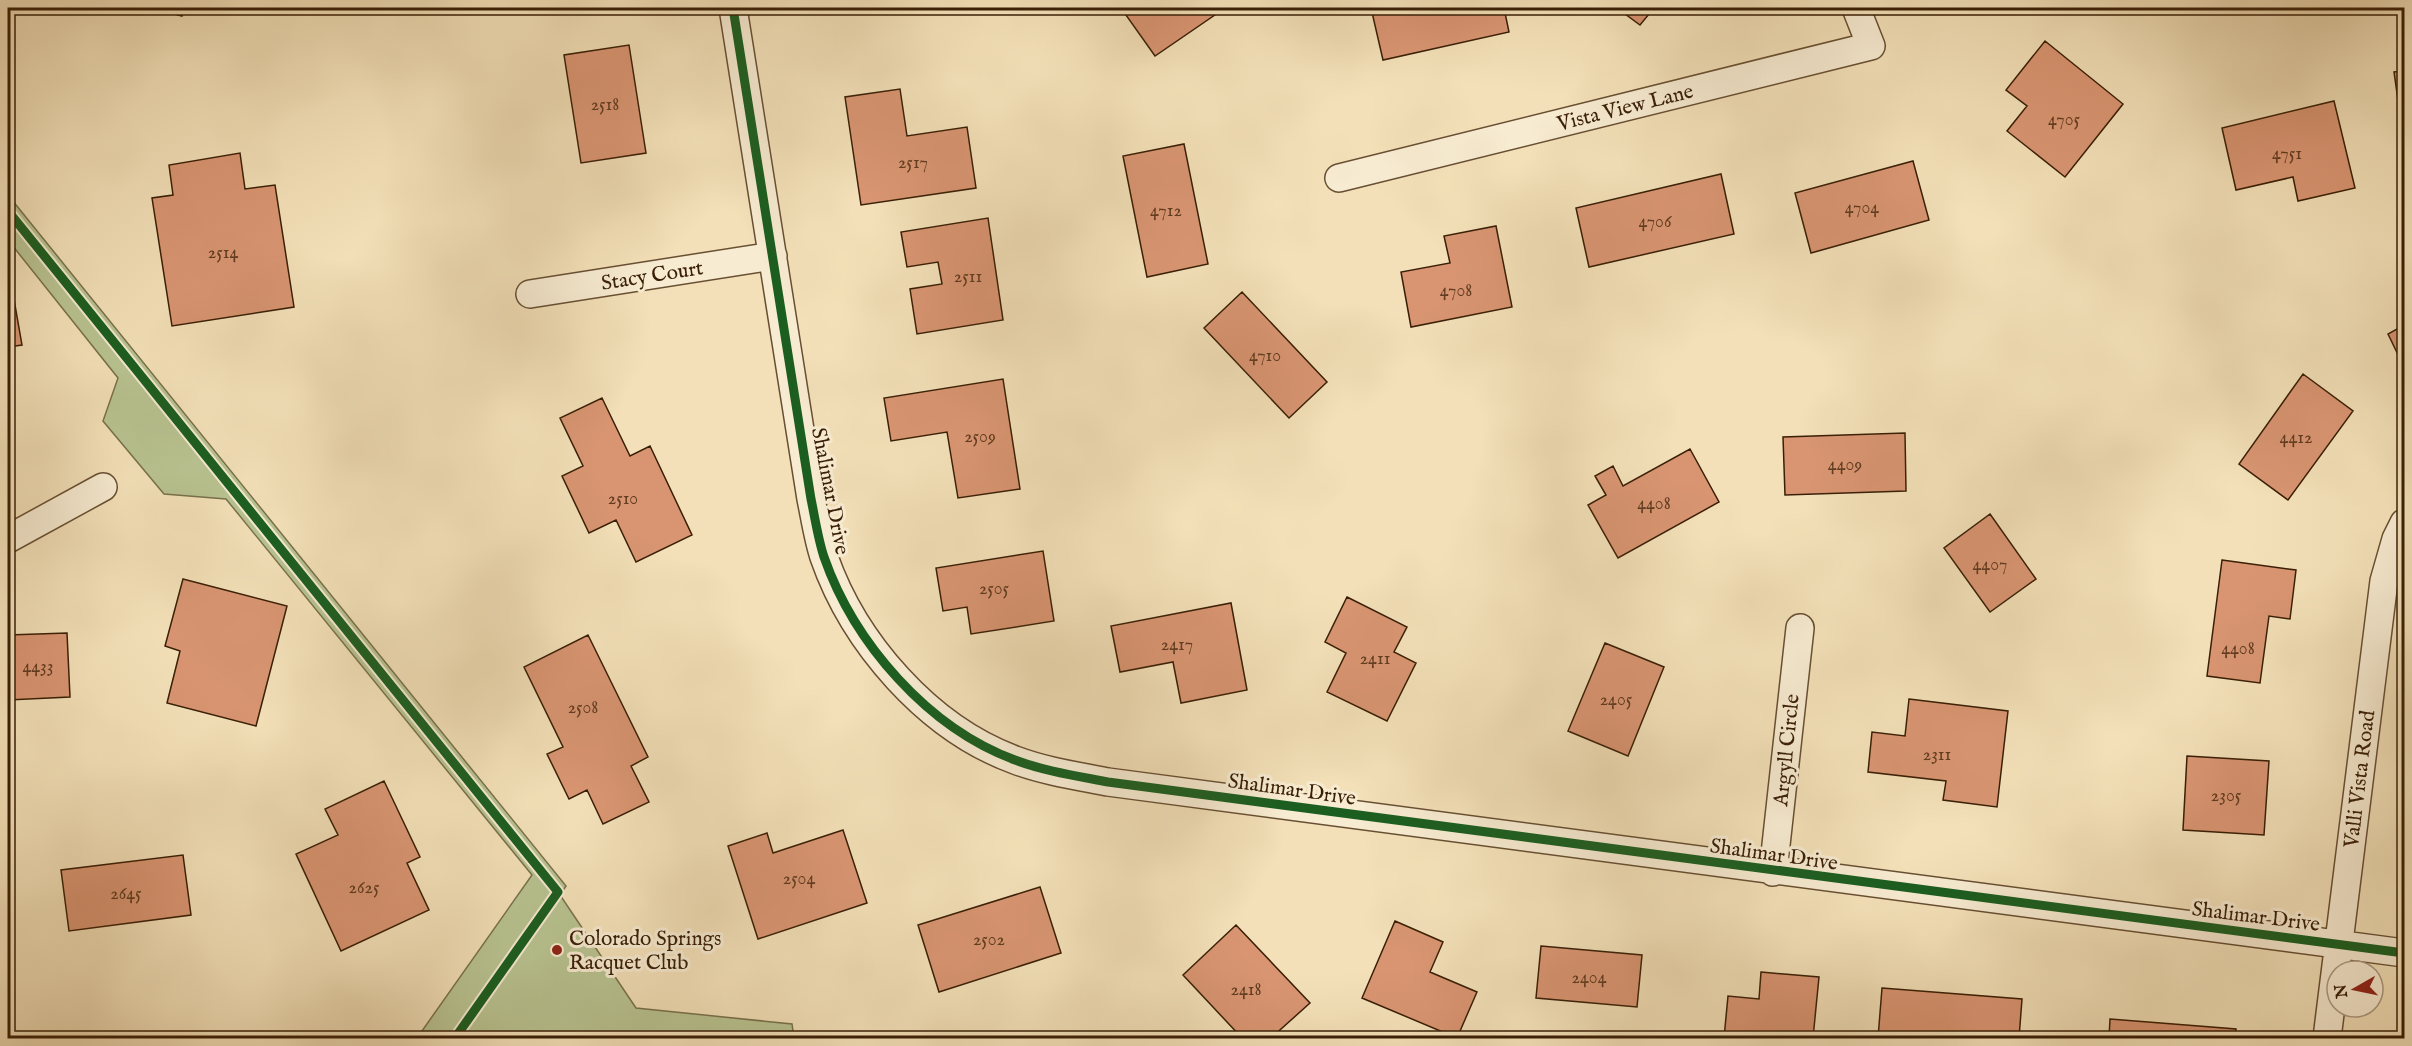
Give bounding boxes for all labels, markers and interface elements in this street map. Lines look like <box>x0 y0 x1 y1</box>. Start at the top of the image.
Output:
street label: Vista View Lane <box>1553 78 1697 139</box>
house number: 2518 <box>591 94 619 117</box>
house number: 4705 <box>2048 109 2081 132</box>
house number: 4751 <box>2272 143 2302 166</box>
house number: 2517 <box>898 152 928 175</box>
house number: 4704 <box>1845 197 1879 220</box>
house number: 4712 <box>1150 200 1182 223</box>
house number: 4706 <box>1638 211 1672 234</box>
house number: 2514 <box>208 242 238 265</box>
street label: Stacy Court <box>599 255 705 298</box>
house number: 2511 <box>954 266 982 289</box>
house number: 4708 <box>1440 280 1472 303</box>
house number: 4710 <box>1249 345 1281 368</box>
street label: Shalimar Drive <box>804 425 855 557</box>
house number: 2509 <box>964 426 996 449</box>
house number: 4412 <box>2280 427 2312 450</box>
house number: 4409 <box>1828 454 1862 477</box>
house number: 2510 <box>608 488 638 511</box>
house number: 4408 <box>1637 493 1671 516</box>
house number: 4407 <box>1973 554 2007 577</box>
house number: 2505 <box>979 578 1010 601</box>
house number: 2417 <box>1161 634 1193 657</box>
house number: 4408 <box>2221 638 2255 661</box>
house number: 2411 <box>1360 648 1390 671</box>
house number: 4433 <box>22 656 54 679</box>
house number: 2405 <box>1600 689 1633 712</box>
street label: Argyll Circle <box>1768 692 1807 809</box>
house number: 2508 <box>568 697 598 720</box>
street label: Valli Vista Road <box>2339 708 2382 850</box>
house number: 2311 <box>1923 744 1951 767</box>
street label: Shalimar Drive <box>1226 768 1358 813</box>
house number: 2305 <box>2211 785 2242 808</box>
street label: Shalimar Drive <box>1708 833 1840 878</box>
house number: 2504 <box>783 868 815 891</box>
house number: 2625 <box>349 877 380 900</box>
house number: 2645 <box>110 883 142 906</box>
street label: Shalimar Drive <box>2190 896 2322 939</box>
place label: Colorado Springs Racquet Club <box>569 926 721 977</box>
house number: 2502 <box>973 929 1005 952</box>
marker: Colorado Springs Racquet Club <box>550 943 564 957</box>
north arrow <box>2325 959 2385 1019</box>
house number: 2404 <box>1572 967 1607 990</box>
house number: 2418 <box>1230 979 1262 1002</box>
text: N <box>2331 982 2353 1000</box>

